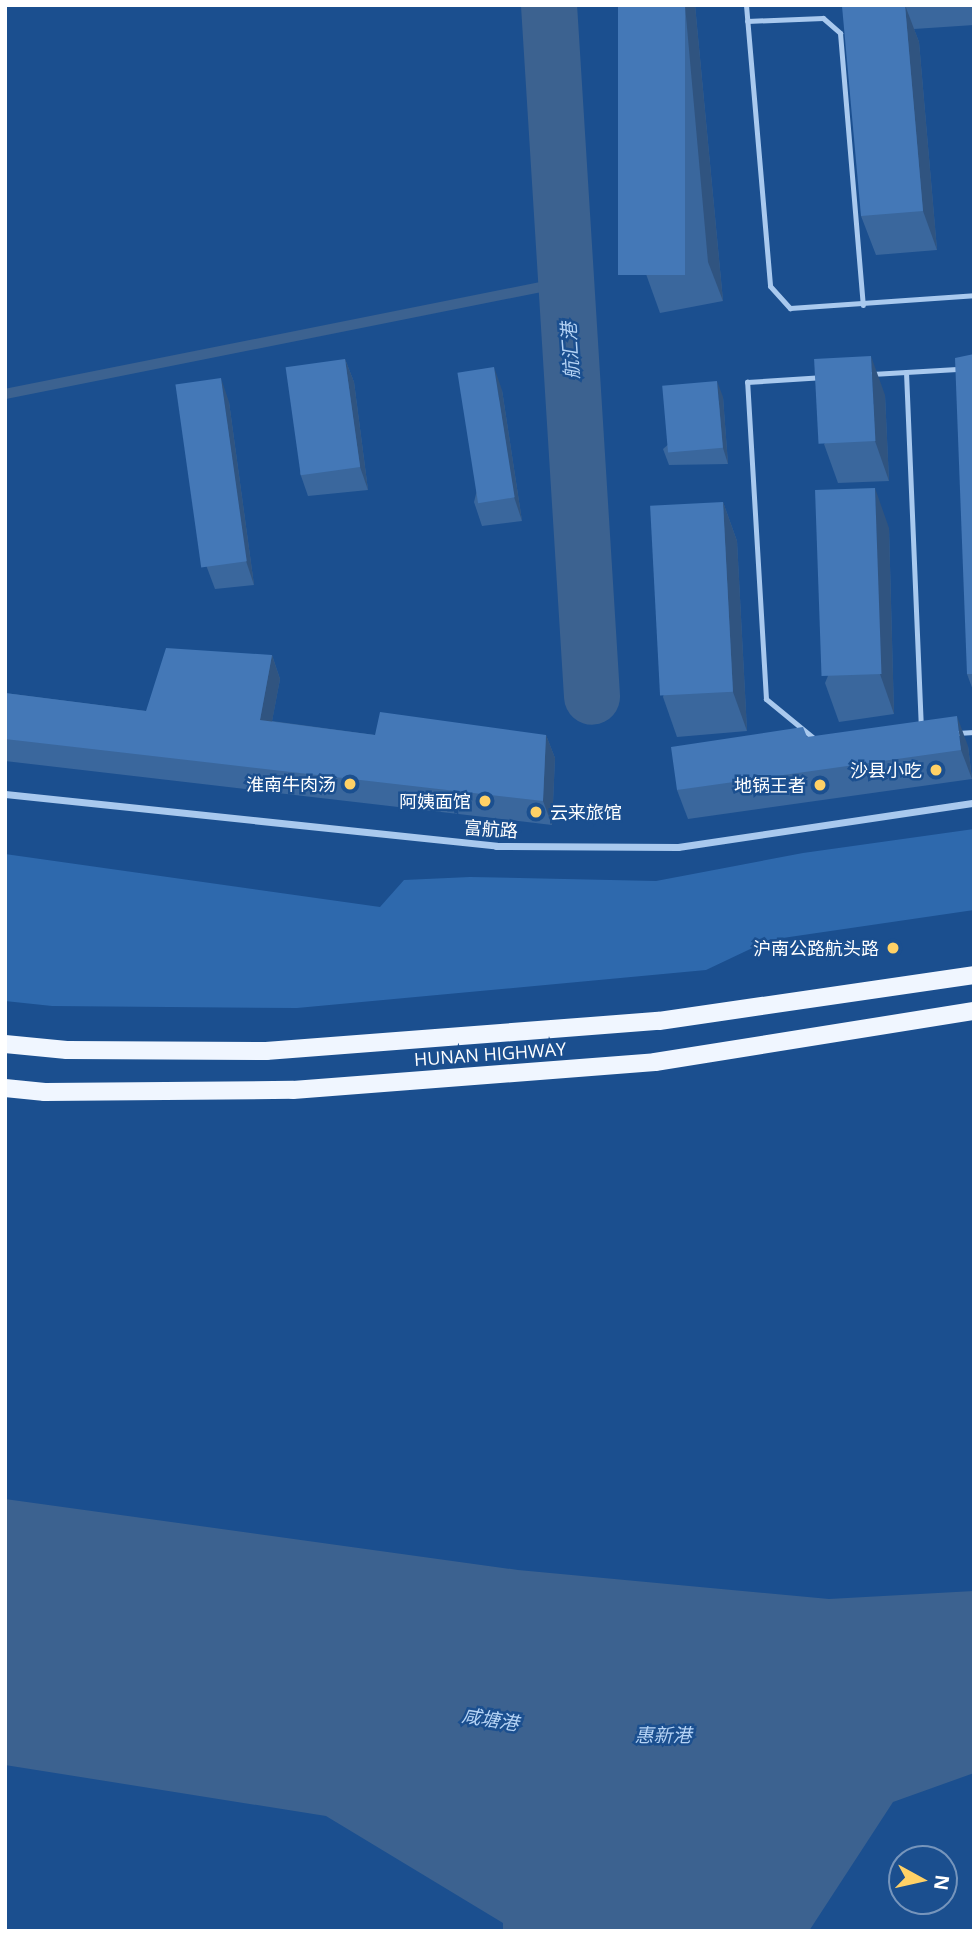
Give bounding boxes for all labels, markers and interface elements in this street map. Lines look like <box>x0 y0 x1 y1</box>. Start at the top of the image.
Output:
water label: 航汇港 <box>558 322 584 380</box>
place label: 沙县小吃 <box>850 759 922 781</box>
marker: 沙县小吃 <box>928 762 944 778</box>
place label: 淮南牛肉汤 <box>246 773 336 795</box>
place label: 地锅王者 <box>734 774 806 796</box>
marker: 淮南牛肉汤 <box>342 776 358 792</box>
marker: 地锅王者 <box>812 777 828 793</box>
place label: 阿姨面馆 <box>399 790 471 812</box>
marker: 阿姨面馆 <box>477 793 493 809</box>
place label: 云来旅馆 <box>550 801 622 823</box>
marker: 云来旅馆 <box>528 804 544 820</box>
street label: 富航路 <box>463 816 519 842</box>
place label: 沪南公路航头路 <box>753 937 879 959</box>
marker: 沪南公路航头路 <box>885 940 901 956</box>
street label: HUNAN HIGHWAY <box>413 1038 567 1070</box>
water label: 咸塘港 <box>460 1704 520 1736</box>
water label: 惠新港 <box>635 1725 691 1747</box>
north arrow <box>888 1845 958 1915</box>
text: N <box>928 1873 956 1892</box>

